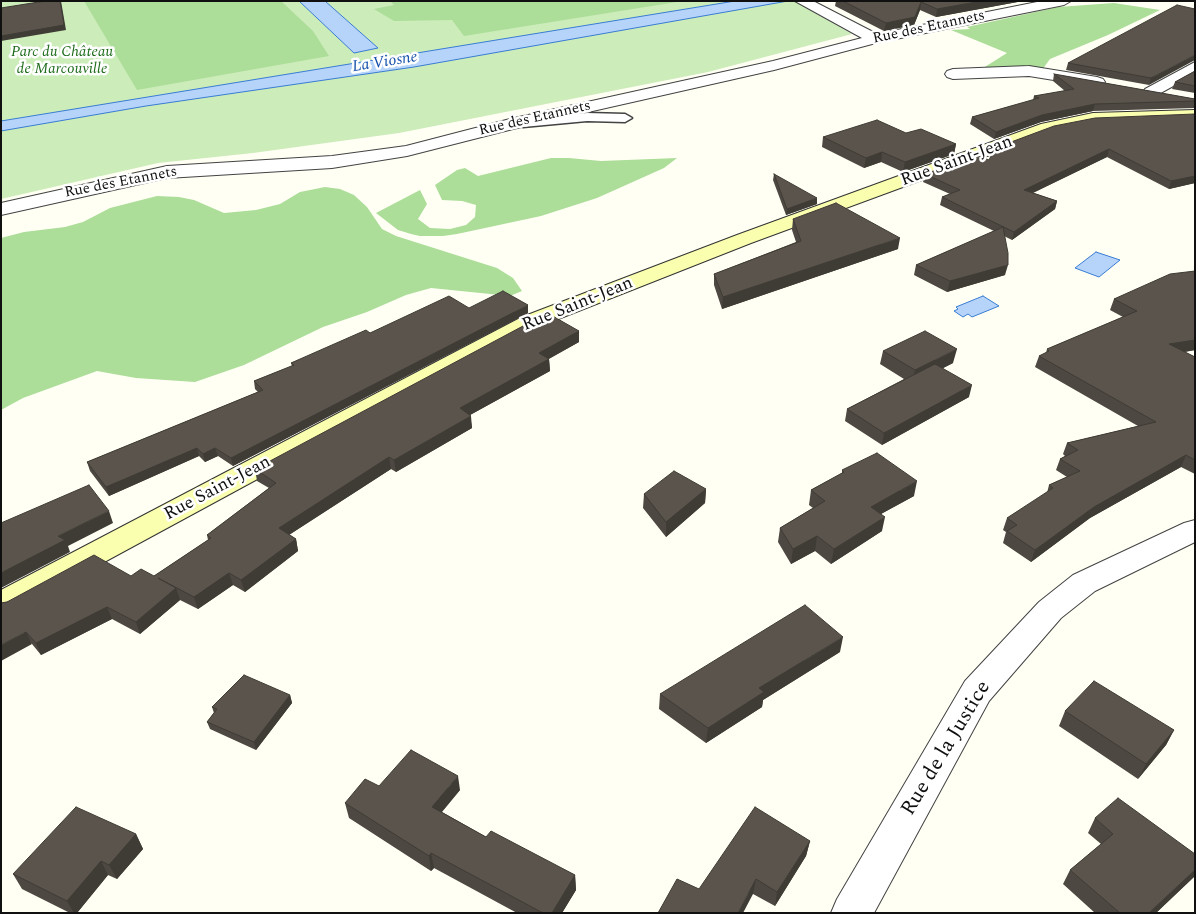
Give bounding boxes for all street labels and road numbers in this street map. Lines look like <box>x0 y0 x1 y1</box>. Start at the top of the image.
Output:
street label: Rue des Etannets <box>871 7 987 49</box>
street label: Rue des Etannets <box>477 97 593 141</box>
street label: Rue Saint-Jean <box>898 132 1016 192</box>
street label: Rue des Etannets <box>63 163 179 203</box>
street label: Rue Saint-Jean <box>519 273 637 337</box>
street label: Rue Saint-Jean <box>161 452 275 526</box>
street label: Rue de la Justice <box>897 677 997 821</box>

